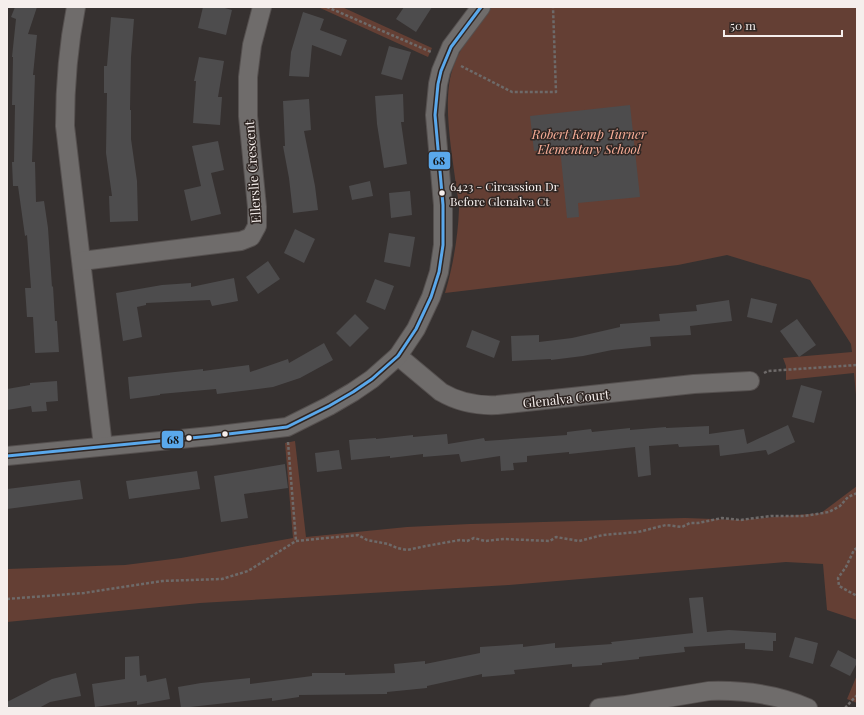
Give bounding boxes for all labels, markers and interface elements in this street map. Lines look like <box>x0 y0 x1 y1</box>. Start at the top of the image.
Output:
scale bar <box>724 12 842 38</box>
text: 50 m <box>730 17 756 33</box>
street label: Ellerslie Crescent <box>240 120 264 224</box>
park label: Robert Kemp Turner Elementary School <box>531 125 647 157</box>
line badge: 68 <box>428 151 451 170</box>
text: 68 <box>433 153 445 168</box>
place label: 6423 - Circassion Dr Before Glenalva Ct <box>450 178 560 209</box>
marker: 6423 - Circassion Dr Before Glenalva Ct <box>437 188 447 198</box>
street label: Glenalva Court <box>522 385 611 411</box>
unlabelled marker <box>220 429 230 439</box>
line badge: 68 <box>161 430 184 449</box>
text: 68 <box>167 432 179 447</box>
unlabelled marker <box>184 433 194 443</box>

